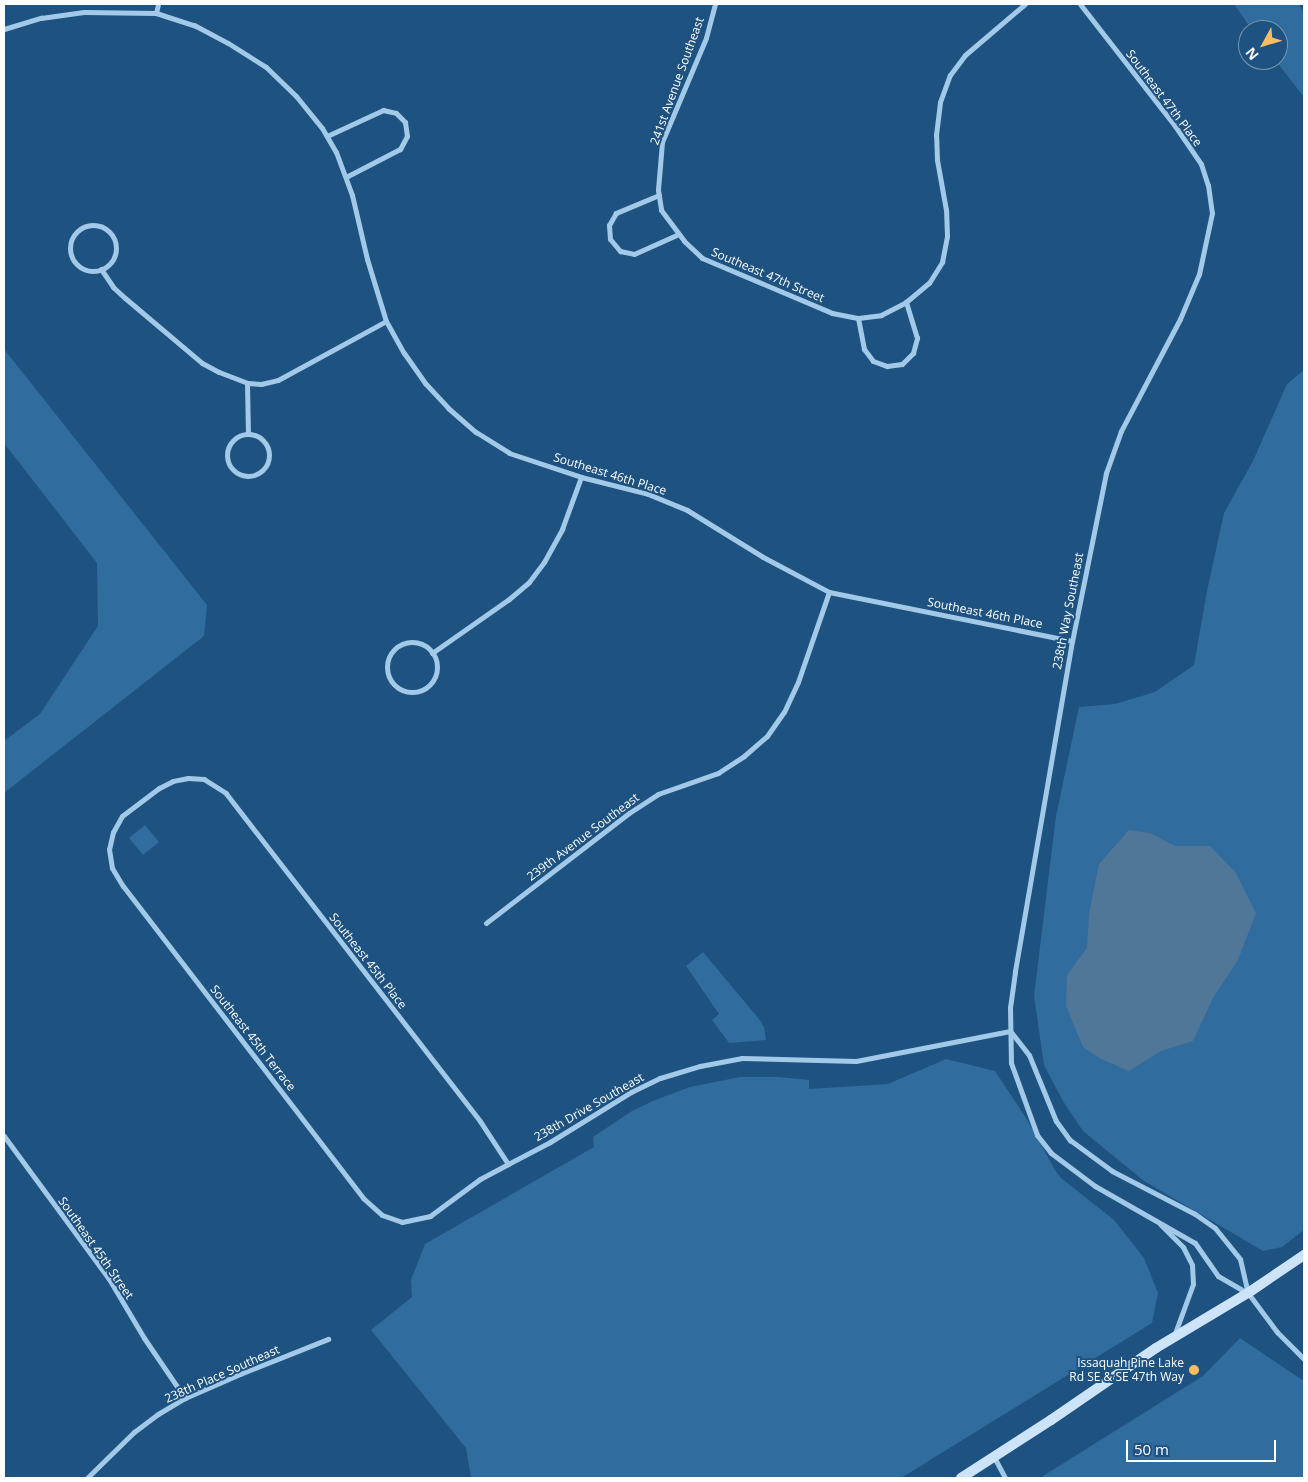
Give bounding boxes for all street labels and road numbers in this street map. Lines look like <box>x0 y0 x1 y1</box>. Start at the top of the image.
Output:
street label: 241st Avenue Southeast <box>647 15 707 147</box>
street label: Southeast 47th Place <box>1123 47 1205 149</box>
street label: Southeast 47th Street <box>709 245 827 305</box>
street label: Southeast 46th Place <box>552 450 668 498</box>
street label: 238th Way Southeast <box>1050 552 1086 670</box>
street label: Southeast 46th Place <box>926 595 1044 631</box>
street label: 239th Avenue Southeast <box>524 790 642 884</box>
street label: Southeast 45th Place <box>326 910 410 1012</box>
street label: Southeast 45th Terrace <box>207 982 299 1094</box>
street label: 238th Drive Southeast <box>532 1070 646 1144</box>
street label: Southeast 45th Street <box>55 1194 137 1302</box>
street label: 238th Place Southeast <box>162 1342 282 1406</box>

